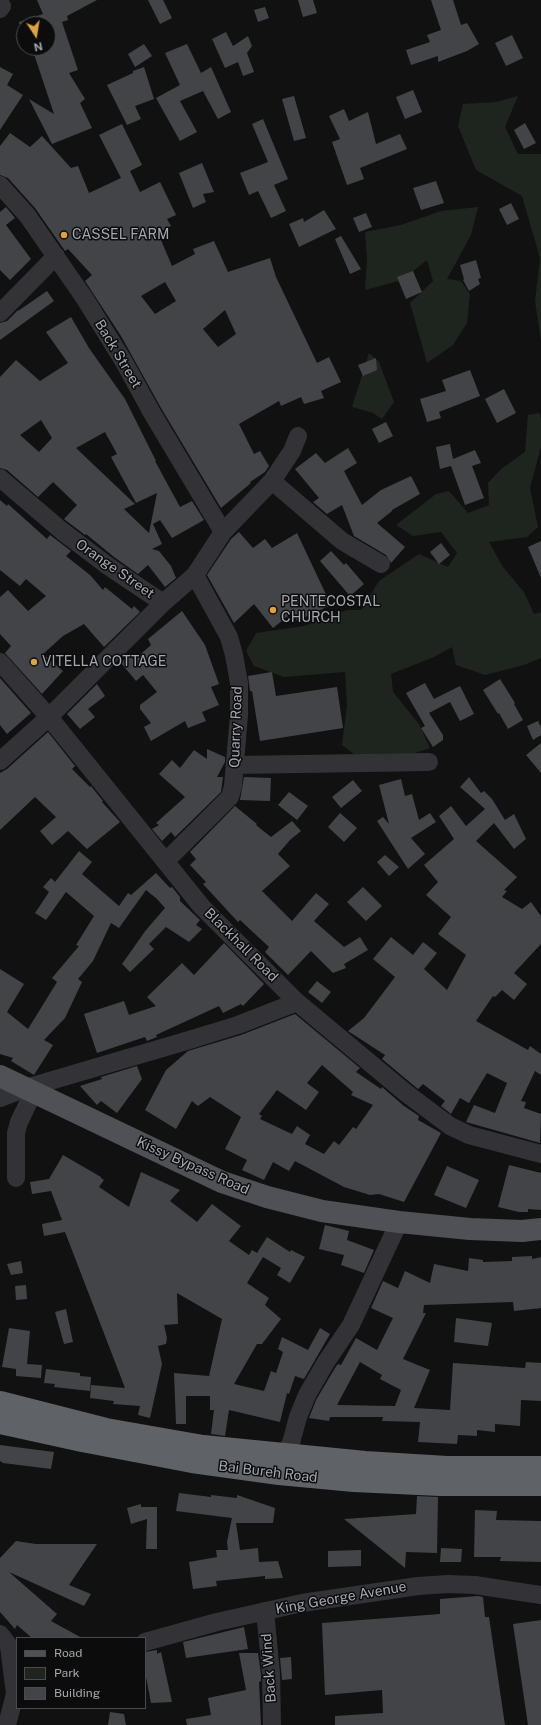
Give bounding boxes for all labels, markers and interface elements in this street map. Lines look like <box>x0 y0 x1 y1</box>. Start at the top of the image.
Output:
north arrow <box>16 16 56 56</box>
text: N <box>33 40 44 54</box>
place label: CASSEL FARM <box>72 227 169 243</box>
marker: CASSEL FARM <box>59 230 69 240</box>
street label: Back Street <box>91 317 145 391</box>
street label: Orange Street <box>73 536 157 602</box>
place label: PENTECOSTAL CHURCH <box>281 594 380 626</box>
marker: PENTECOSTAL CHURCH <box>268 605 278 615</box>
place label: VITELLA COTTAGE <box>42 654 166 670</box>
marker: VITELLA COTTAGE <box>29 657 39 667</box>
street label: Quarry Road <box>226 686 246 768</box>
street label: Blackhall Road <box>201 905 281 985</box>
street label: Kissy Bypass Road <box>134 1134 252 1198</box>
street label: Bai Bureh Road <box>218 1458 318 1486</box>
street label: King George Avenue <box>274 1578 408 1618</box>
street label: Back Wind <box>258 1633 280 1703</box>
legend <box>16 1637 146 1709</box>
text: Road <box>54 1646 82 1660</box>
text: Park <box>54 1666 80 1680</box>
text: Building <box>54 1686 100 1700</box>

